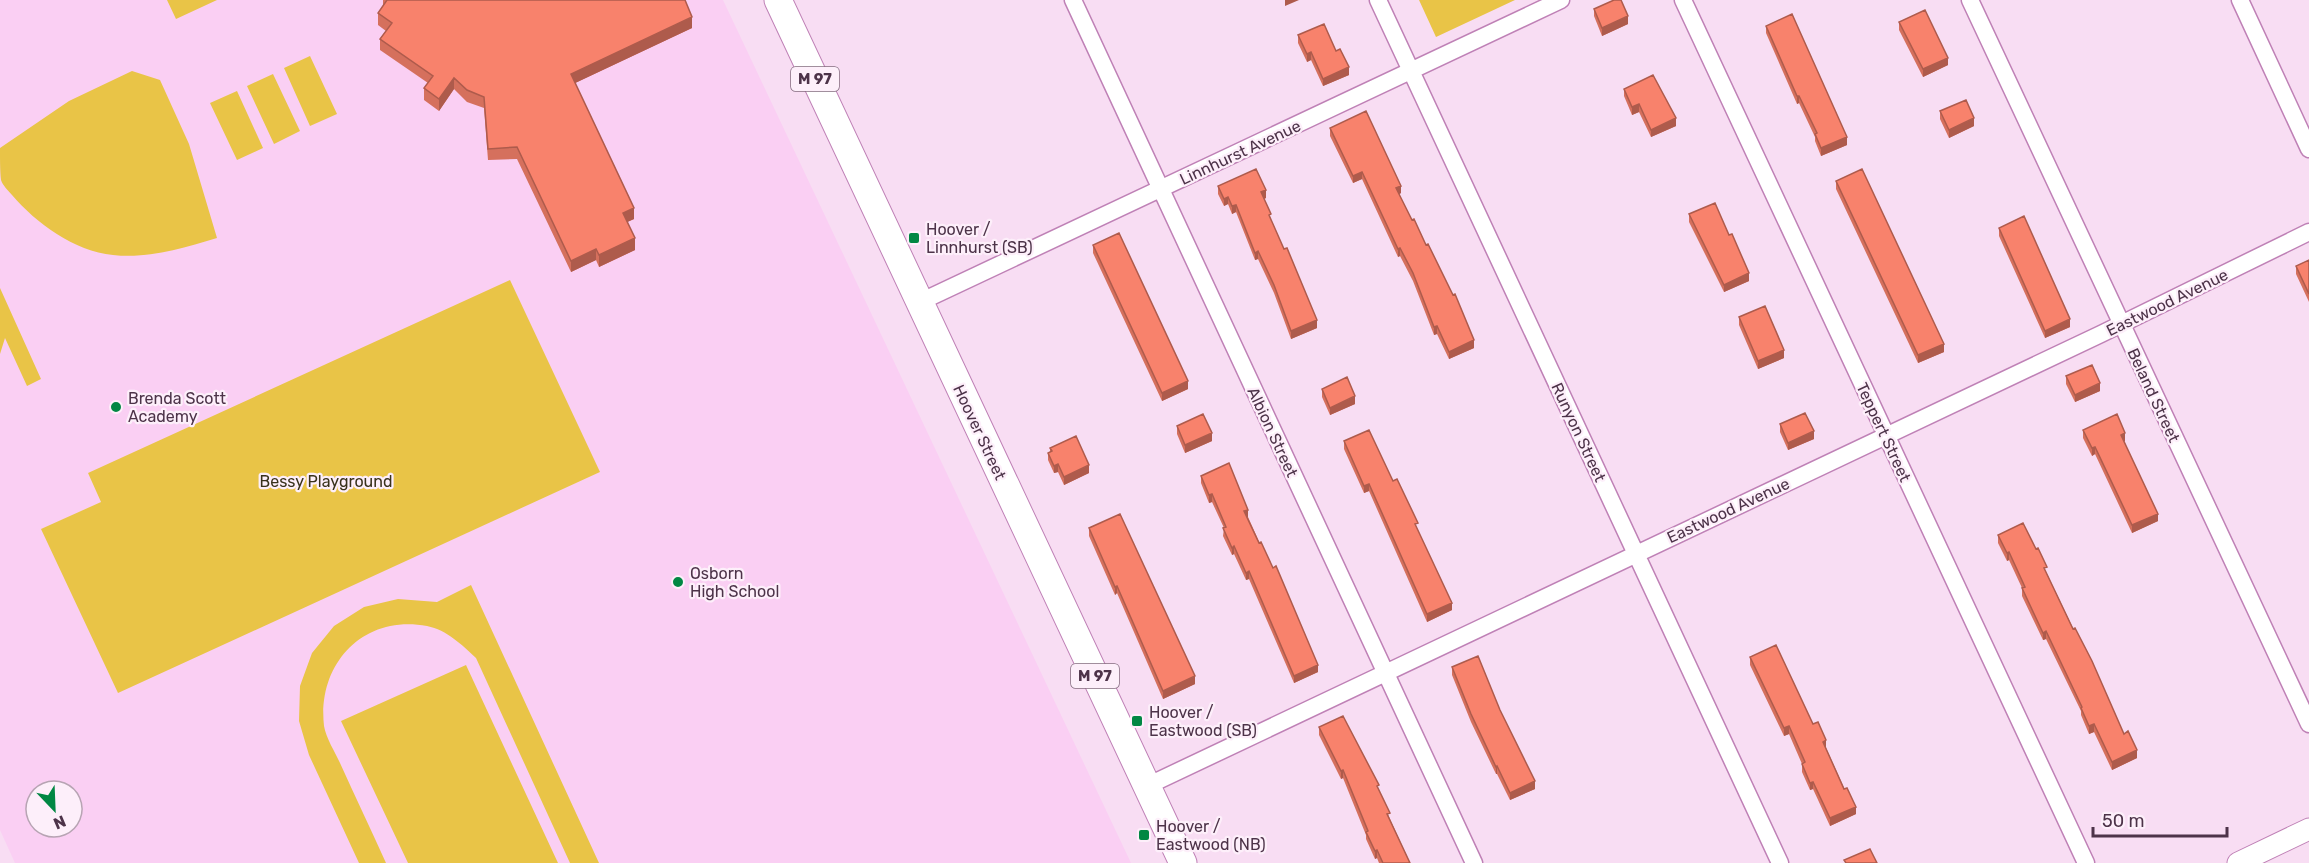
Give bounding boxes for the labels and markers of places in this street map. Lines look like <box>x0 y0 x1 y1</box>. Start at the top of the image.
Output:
place label: Hoover / Linnhurst (SB) <box>926 220 1033 257</box>
marker: Hoover / Linnhurst (SB) <box>907 231 921 245</box>
place label: Brenda Scott Academy <box>128 389 226 426</box>
marker: Brenda Scott Academy <box>109 400 123 414</box>
place label: Osborn High School <box>690 564 779 601</box>
marker: Osborn High School <box>671 575 685 589</box>
place label: Hoover / Eastwood (SB) <box>1149 703 1257 740</box>
marker: Hoover / Eastwood (SB) <box>1130 714 1144 728</box>
place label: Hoover / Eastwood (NB) <box>1156 817 1266 854</box>
marker: Hoover / Eastwood (NB) <box>1137 828 1151 842</box>

